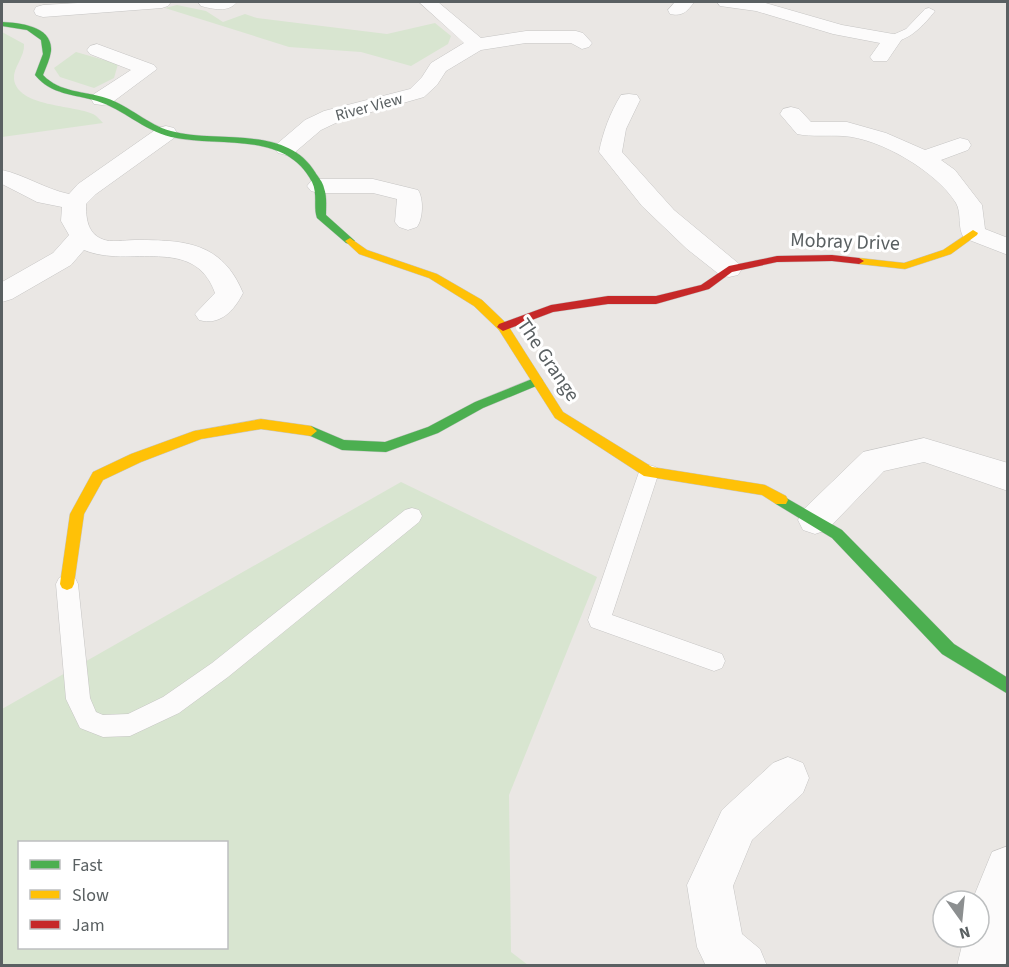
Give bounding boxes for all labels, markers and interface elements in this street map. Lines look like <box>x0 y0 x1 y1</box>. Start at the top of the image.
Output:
street label: River View <box>333 87 406 127</box>
street label: Mobray Drive <box>790 226 900 258</box>
street label: The Grange <box>510 313 586 407</box>
legend <box>18 841 228 949</box>
text: Fast <box>72 853 103 878</box>
text: Slow <box>72 883 109 908</box>
north arrow <box>931 889 991 949</box>
text: Jam <box>72 913 105 938</box>
text: N <box>957 921 973 945</box>

